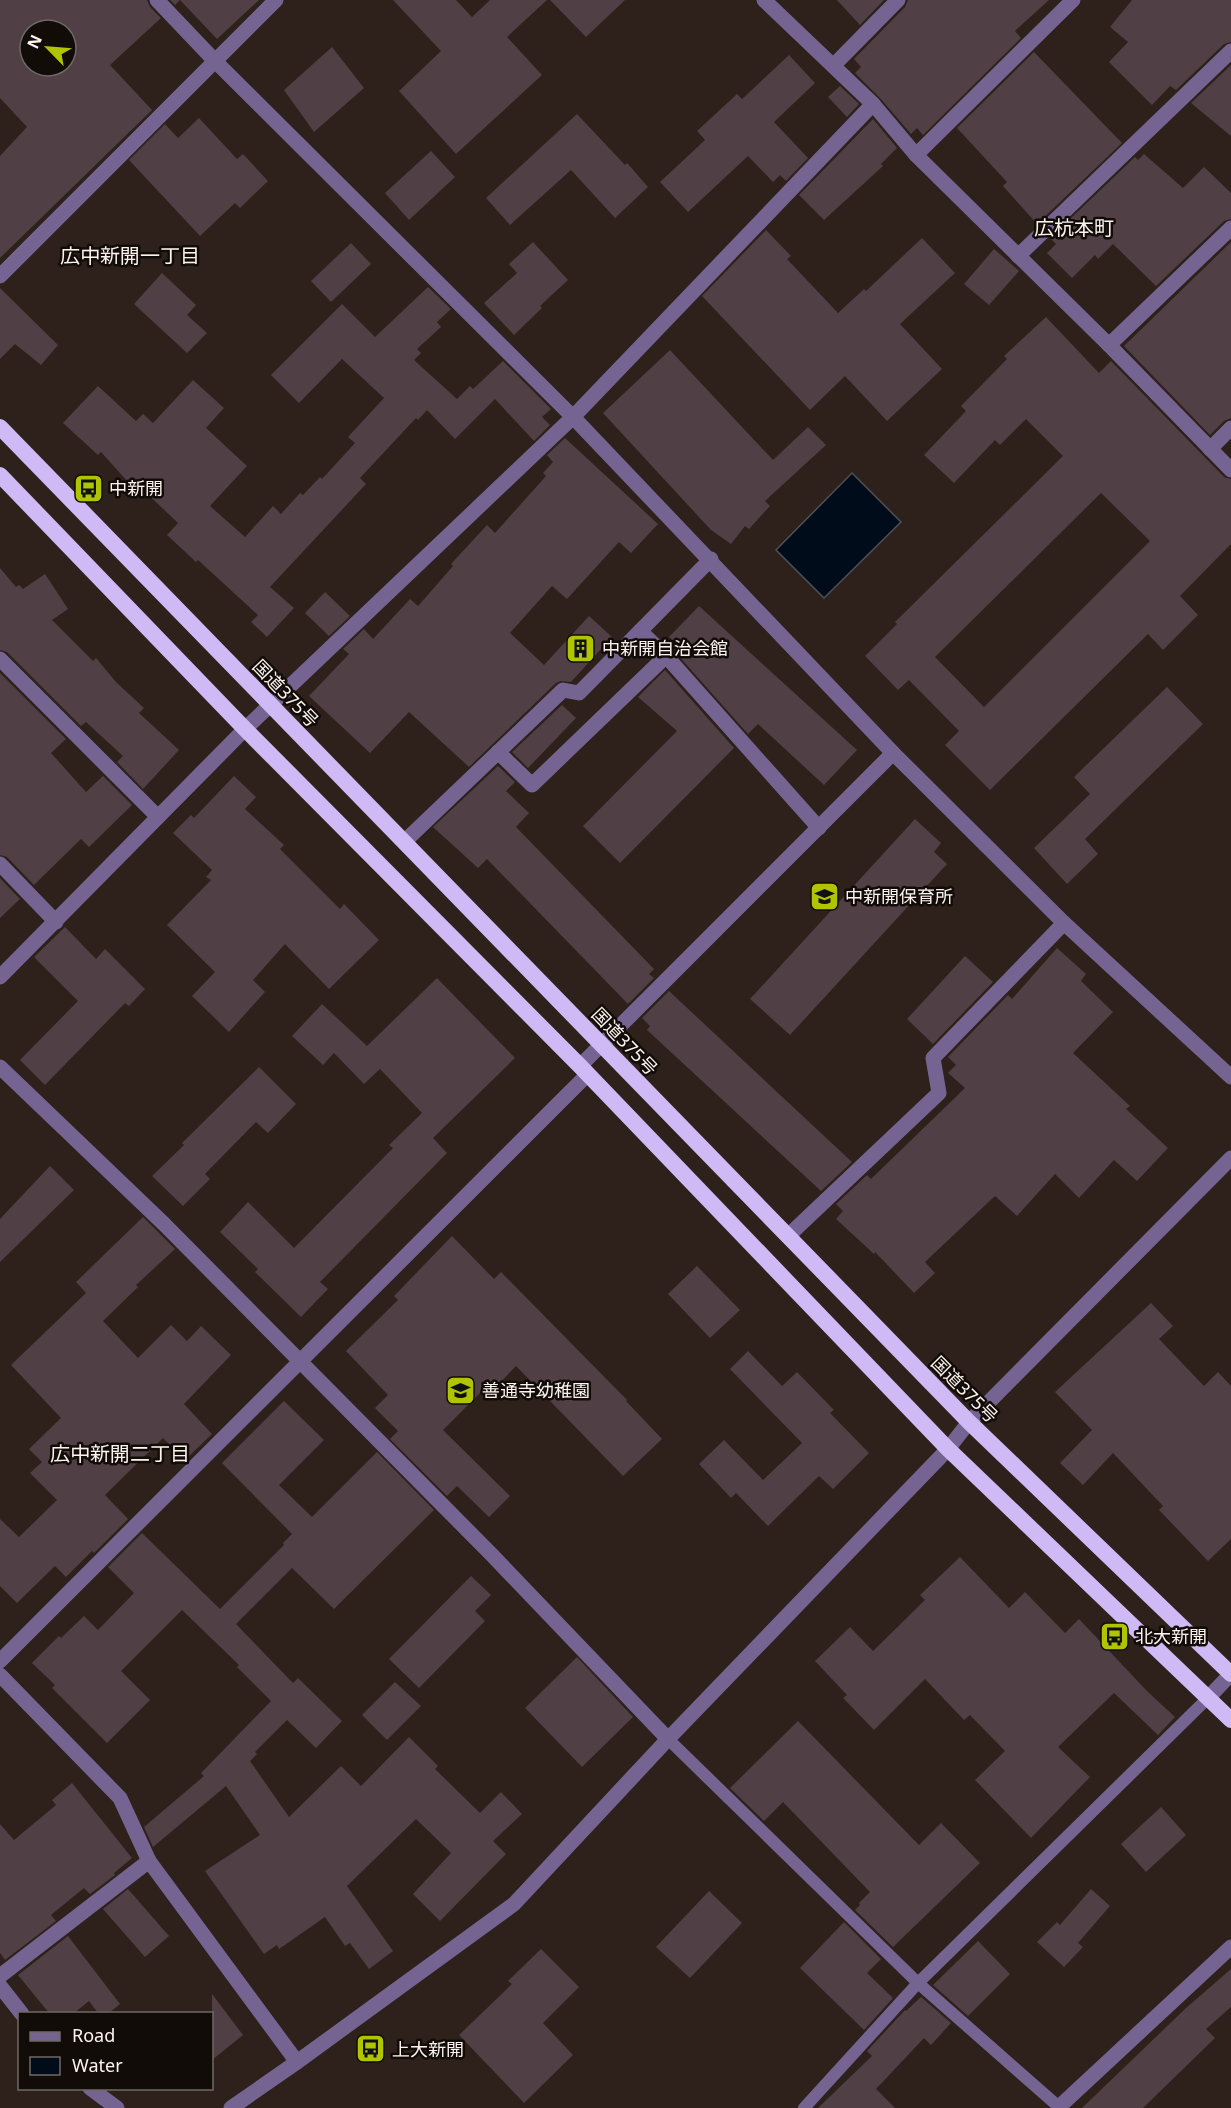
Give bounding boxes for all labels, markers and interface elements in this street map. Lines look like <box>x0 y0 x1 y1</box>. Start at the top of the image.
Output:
north arrow <box>18 18 78 78</box>
text: N <box>22 31 47 52</box>
district label: 広杭本町 <box>1034 214 1114 241</box>
district label: 広中新開一丁目 <box>60 242 200 269</box>
bus stop icon: 中新開 <box>72 472 104 504</box>
place label: 中新開 <box>109 476 163 500</box>
building icon: 中新開自治会館 <box>565 632 597 664</box>
place label: 中新開自治会館 <box>602 636 728 660</box>
street label: 国道375号 <box>248 654 324 732</box>
school or university icon: 中新開保育所 <box>808 880 840 912</box>
place label: 中新開保育所 <box>845 884 953 908</box>
street label: 国道375号 <box>587 1002 663 1080</box>
street label: 国道375号 <box>927 1351 1003 1427</box>
school or university icon: 善通寺幼稚園 <box>445 1374 477 1406</box>
place label: 善通寺幼稚園 <box>482 1378 590 1402</box>
district label: 広中新開二丁目 <box>50 1440 190 1467</box>
bus stop icon: 北大新開 <box>1098 1620 1130 1652</box>
place label: 北大新開 <box>1135 1624 1207 1648</box>
legend <box>18 2012 213 2090</box>
text: Road <box>72 2023 115 2047</box>
bus stop icon: 上大新開 <box>355 2033 387 2065</box>
place label: 上大新開 <box>392 2037 464 2061</box>
text: Water <box>72 2053 123 2077</box>

